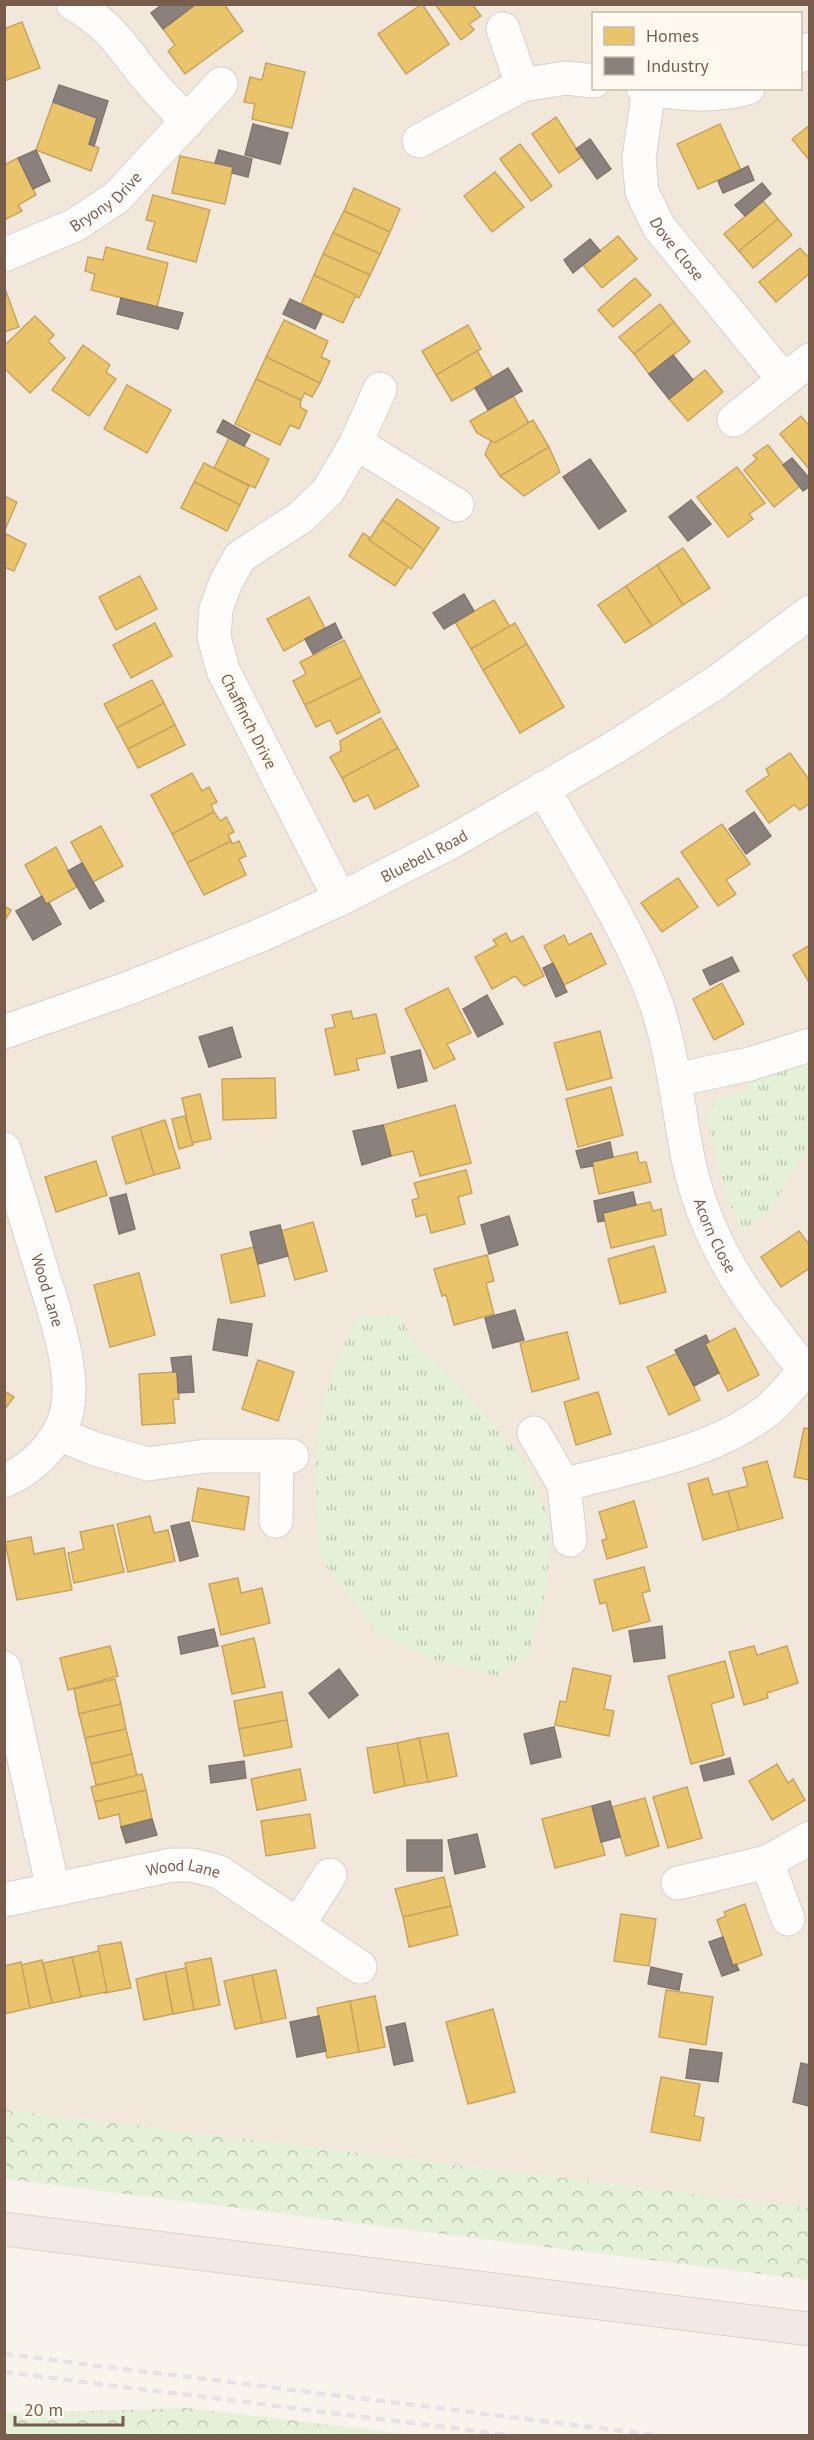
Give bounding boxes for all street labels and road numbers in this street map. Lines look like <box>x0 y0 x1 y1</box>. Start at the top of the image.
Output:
street label: Bryony Drive <box>66 167 146 236</box>
street label: Dove Close <box>646 214 709 285</box>
street label: Chaffinch Drive <box>216 670 282 772</box>
street label: Bluebell Road <box>377 825 471 887</box>
street label: Acorn Close <box>690 1195 741 1277</box>
street label: Wood Lane <box>27 1251 68 1329</box>
street label: Wood Lane <box>144 1854 223 1882</box>

